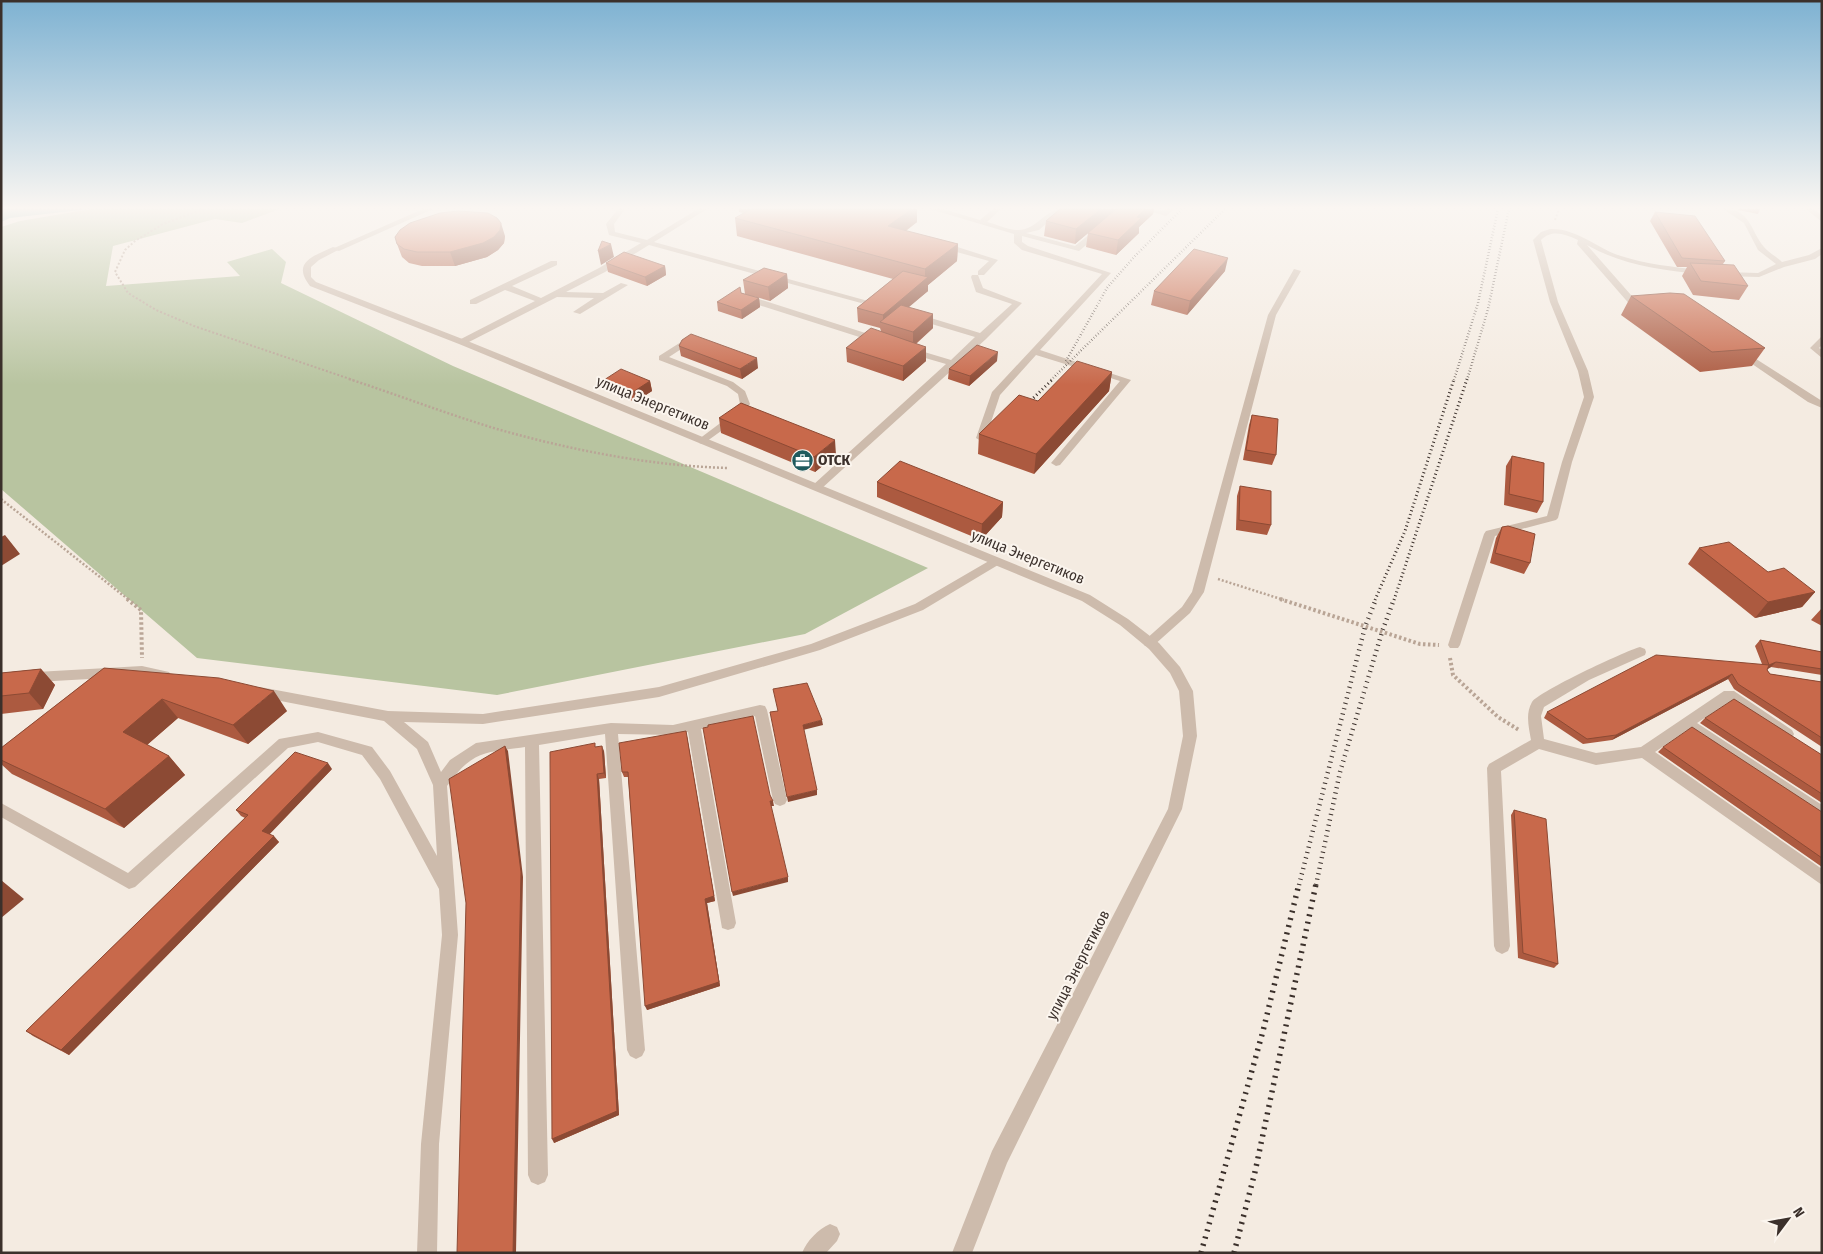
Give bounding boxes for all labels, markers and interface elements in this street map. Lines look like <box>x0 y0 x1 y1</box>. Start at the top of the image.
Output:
street label: улица Энергетиков <box>594 372 712 434</box>
office icon: ОТСК <box>790 448 814 472</box>
place label: ОТСК <box>818 451 851 469</box>
street label: улица Энергетиков <box>969 526 1087 588</box>
street label: улица Энергетиков <box>1043 907 1113 1023</box>
north arrow <box>1763 1194 1813 1244</box>
text: N <box>1789 1204 1808 1220</box>

